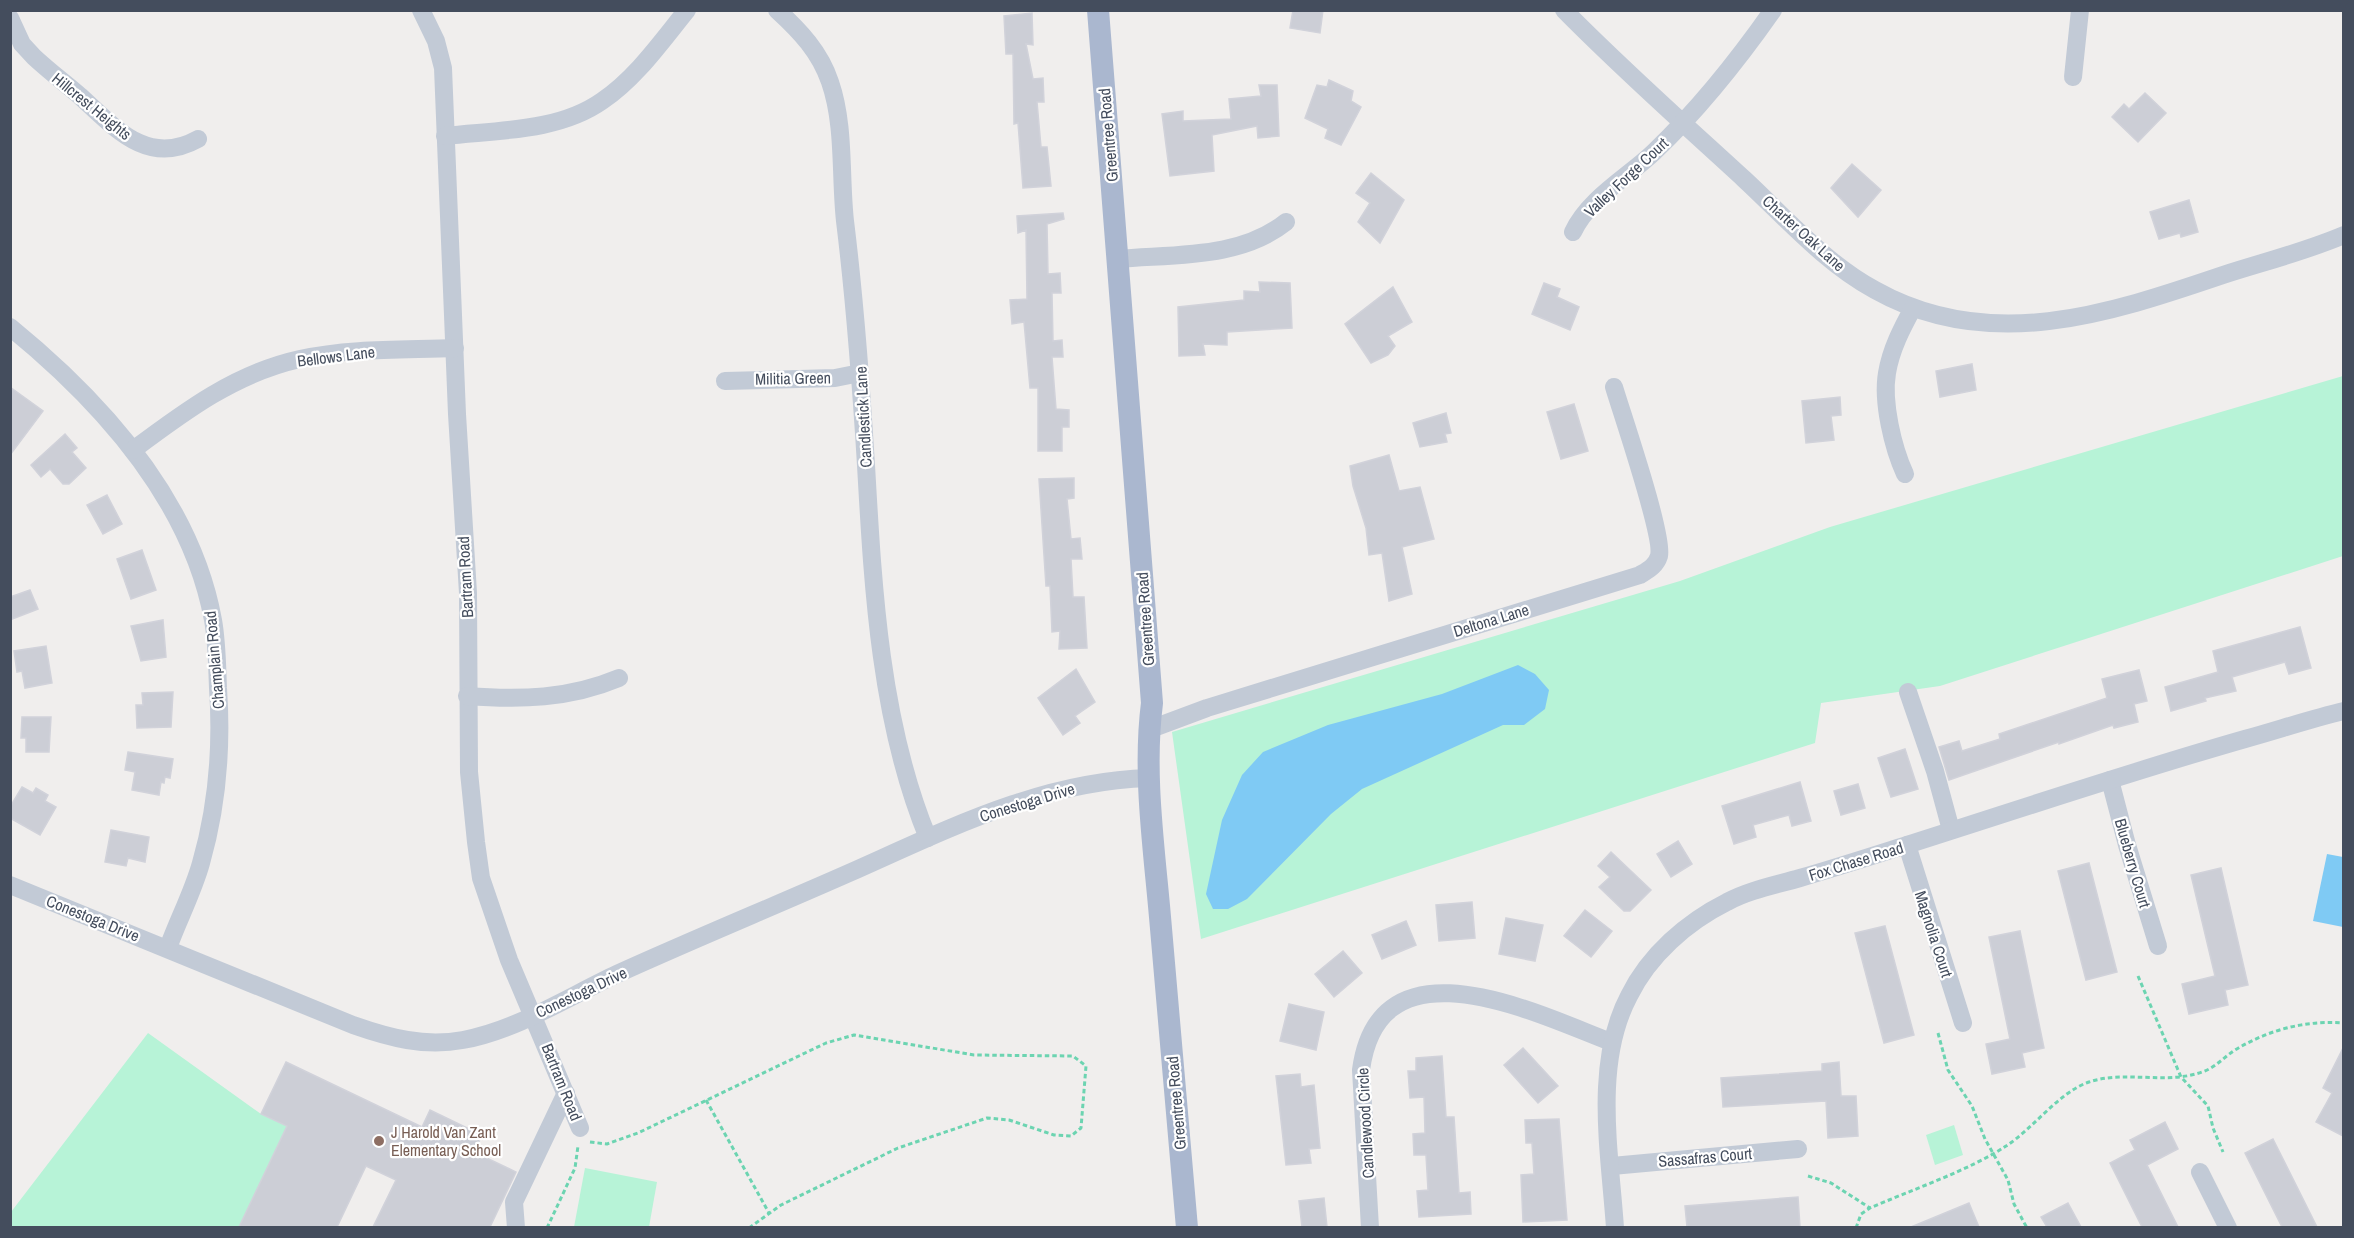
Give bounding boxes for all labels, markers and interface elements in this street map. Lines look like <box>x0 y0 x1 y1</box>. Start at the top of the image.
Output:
street label: Hillcrest Heights <box>48 67 136 145</box>
street label: Greentree Road <box>1093 87 1123 183</box>
street label: Valley Forge Court <box>1579 132 1673 222</box>
street label: Charter Oak Lane <box>1758 190 1850 276</box>
street label: Bellows Lane <box>296 340 376 372</box>
street label: Militia Green <box>755 366 831 390</box>
street label: Candlestick Lane <box>849 366 877 468</box>
street label: Bartram Road <box>452 536 478 618</box>
street label: Greentree Road <box>1131 571 1159 667</box>
street label: Deltona Lane <box>1450 598 1532 642</box>
street label: Champlain Road <box>199 610 229 710</box>
street label: Conestoga Drive <box>977 777 1077 827</box>
street label: Blueberry Court <box>2110 816 2156 911</box>
street label: Fox Chase Road <box>1806 836 1906 886</box>
street label: Magnolia Court <box>1910 888 1958 980</box>
street label: Conestoga Drive <box>43 889 143 947</box>
street label: Conestoga Drive <box>532 961 630 1023</box>
street label: Bartram Road <box>537 1040 587 1124</box>
street label: Greentree Road <box>1161 1055 1191 1151</box>
street label: Candlewood Circle <box>1351 1067 1379 1179</box>
place label: J Harold Van Zant Elementary School <box>391 1121 501 1161</box>
marker: J Harold Van Zant Elementary School <box>372 1134 386 1148</box>
street label: Sassafras Court <box>1657 1142 1753 1172</box>

